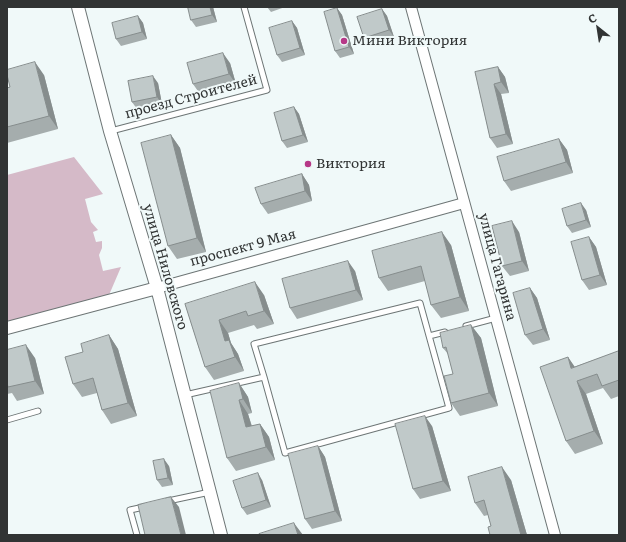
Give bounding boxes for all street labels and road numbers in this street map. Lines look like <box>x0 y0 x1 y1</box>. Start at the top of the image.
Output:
street label: проезд Строителей <box>123 71 259 123</box>
street label: улица Ниловского <box>139 202 191 332</box>
street label: улица Гагарина <box>475 211 519 323</box>
street label: проспект 9 Мая <box>188 226 298 270</box>

